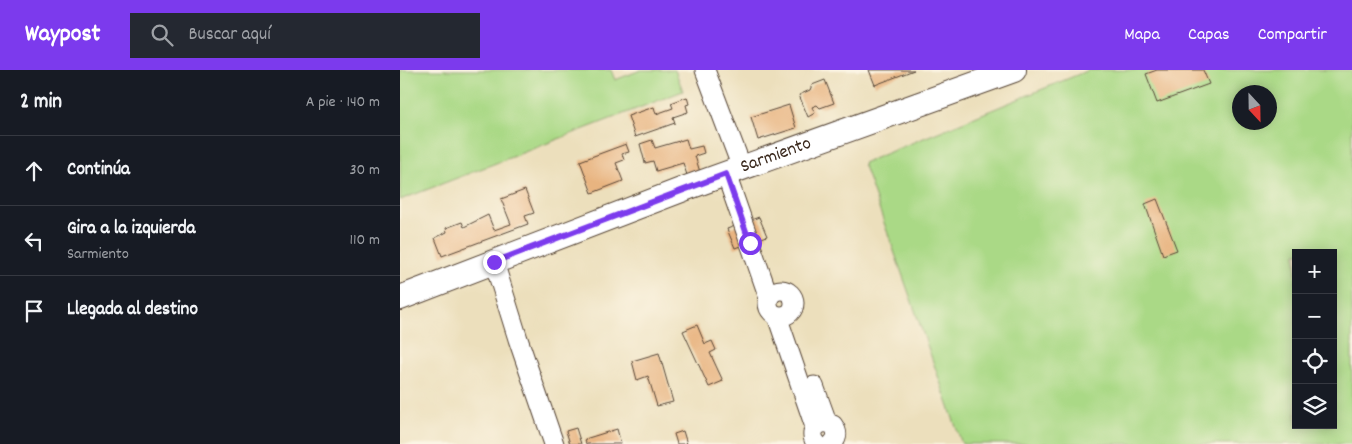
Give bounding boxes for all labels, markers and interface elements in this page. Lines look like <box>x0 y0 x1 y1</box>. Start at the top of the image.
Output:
search box <box>130 13 480 58</box>
text: Waypost <box>25 18 100 52</box>
icon: search <box>148 21 176 49</box>
text: Buscar aquí <box>188 22 271 49</box>
text: Mapa <box>1124 23 1160 48</box>
text: Capas <box>1188 23 1230 48</box>
text: Compartir <box>1258 23 1327 48</box>
north arrow <box>1232 85 1277 130</box>
text: 2 min <box>20 88 62 118</box>
text: A pie · 140 m <box>306 91 380 114</box>
street label: Sarmiento <box>737 131 815 181</box>
icon: ahead <box>20 157 48 185</box>
text: Continúa <box>67 157 130 184</box>
text: 30 m <box>350 159 380 182</box>
text: Gira a la izquierda <box>67 216 195 243</box>
icon: left <box>20 227 48 255</box>
text: 110 m <box>350 229 380 252</box>
route start <box>739 232 762 255</box>
text: Sarmiento <box>67 243 129 266</box>
map controls <box>1292 249 1337 429</box>
button: + <box>1292 249 1337 294</box>
route end <box>483 251 506 274</box>
button: − <box>1292 294 1337 339</box>
icon: arrive <box>20 297 48 325</box>
text: Llegada al destino <box>67 297 198 324</box>
button: locate <box>1292 339 1337 384</box>
button: layers <box>1292 384 1337 429</box>

